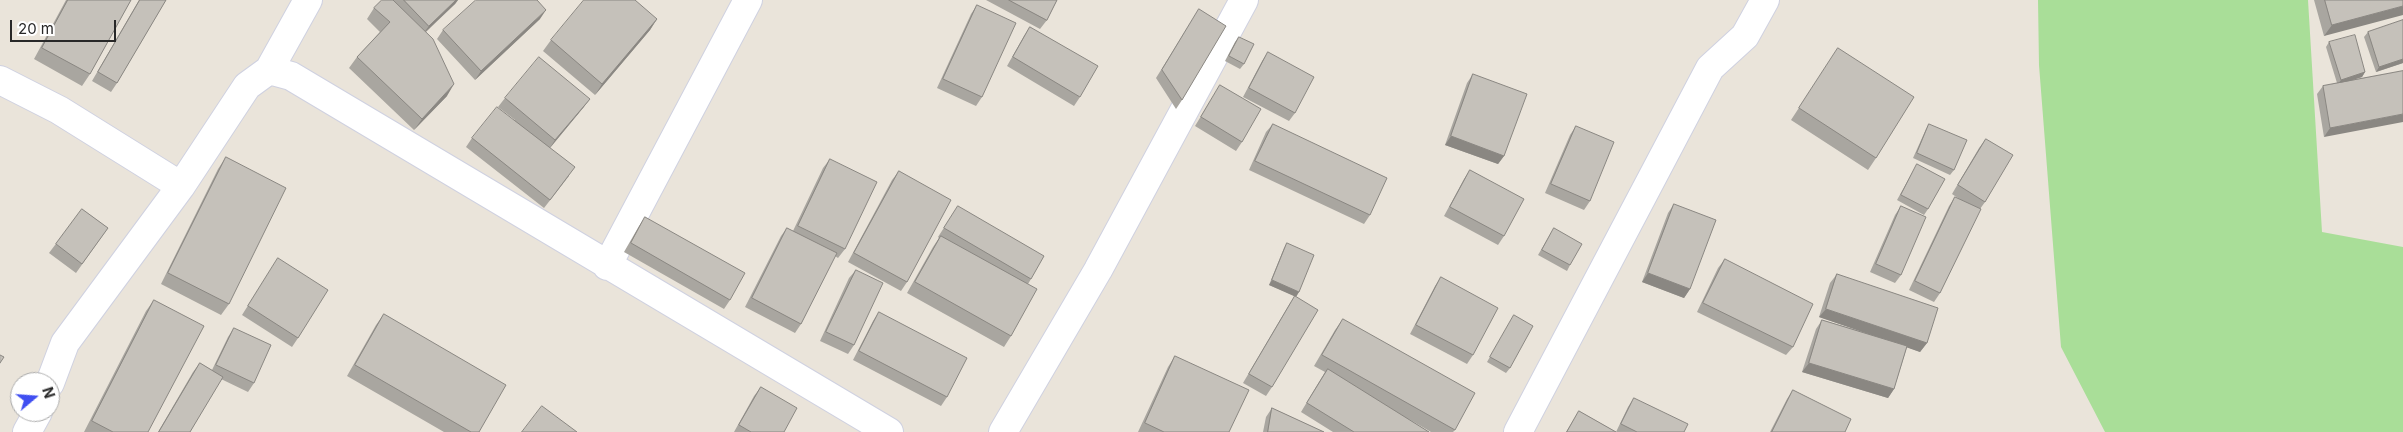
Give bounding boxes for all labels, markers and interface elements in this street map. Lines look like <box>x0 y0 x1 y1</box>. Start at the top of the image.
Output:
scale bar <box>12 10 119 42</box>
text: 20 m <box>18 19 54 38</box>
north arrow <box>10 372 60 422</box>
text: N <box>39 385 59 400</box>

